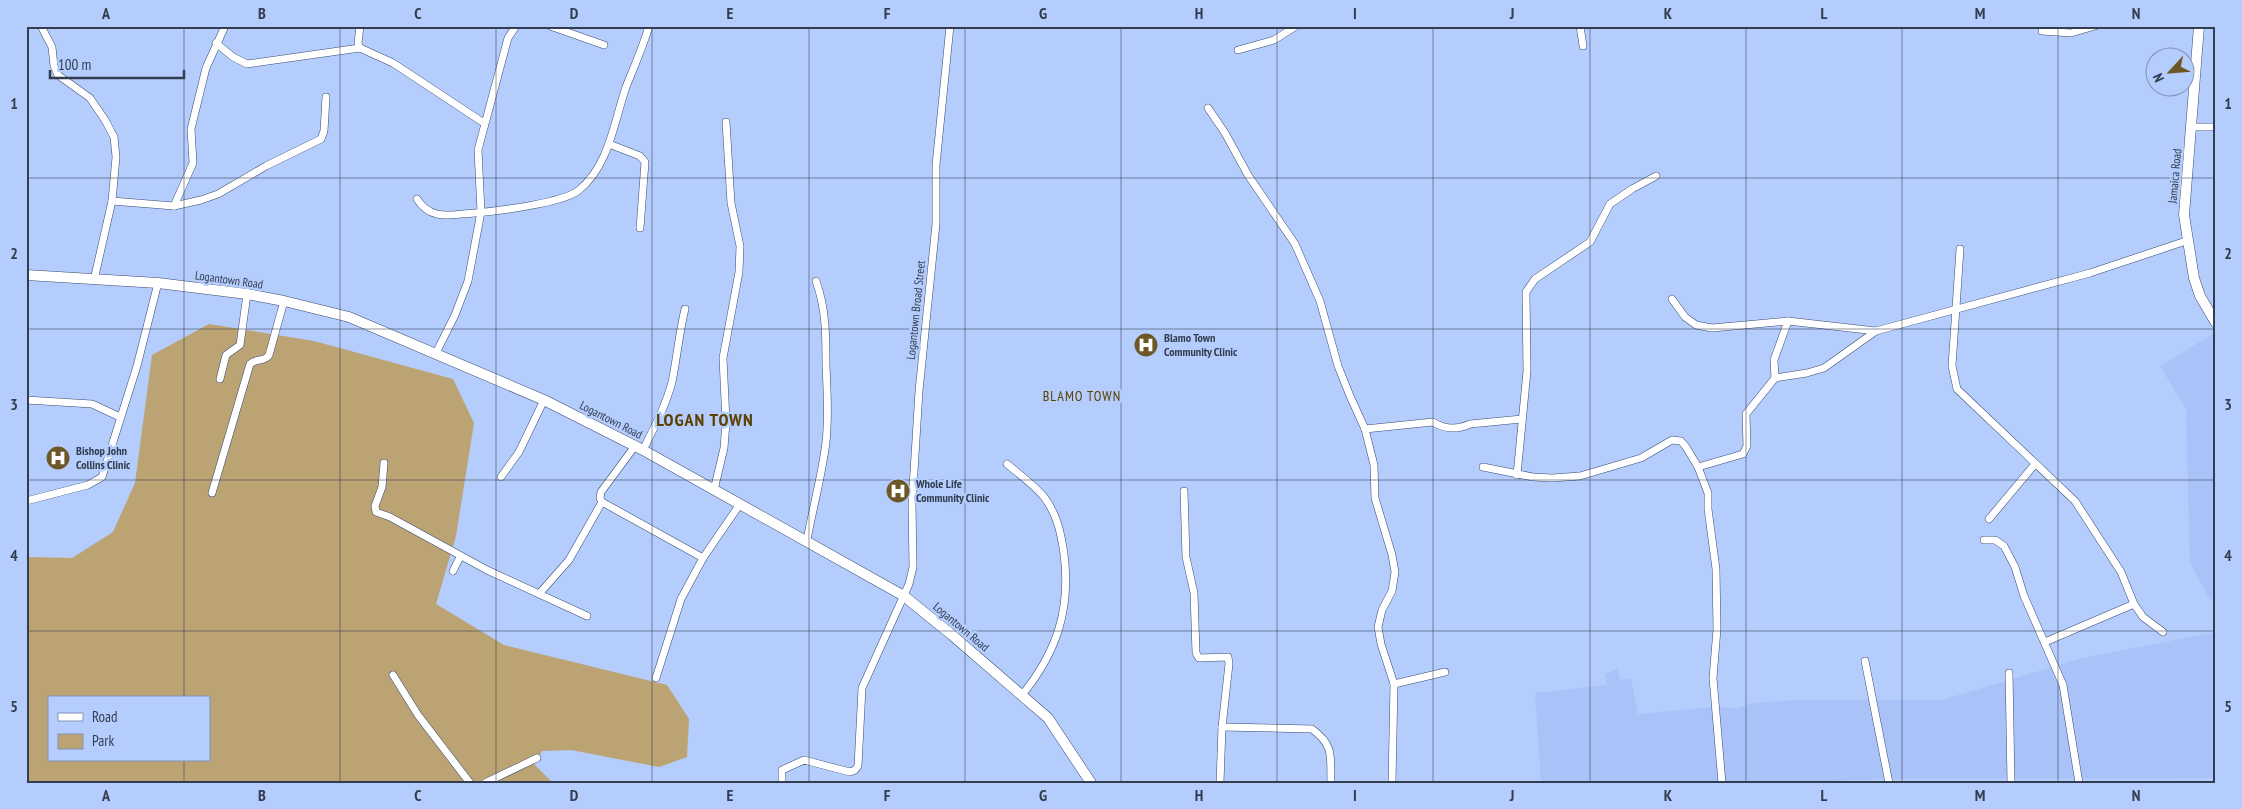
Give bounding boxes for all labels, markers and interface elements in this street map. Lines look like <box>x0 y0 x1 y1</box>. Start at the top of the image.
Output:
text: A <box>101 3 111 23</box>
text: B <box>258 3 266 23</box>
text: C <box>414 3 422 23</box>
text: D <box>570 3 579 23</box>
text: E <box>727 3 734 23</box>
text: F <box>884 3 891 23</box>
text: G <box>1039 3 1047 23</box>
text: H <box>1195 3 1203 23</box>
text: I <box>1353 3 1357 23</box>
text: J <box>1509 3 1514 23</box>
text: K <box>1664 3 1673 23</box>
text: L <box>1821 3 1828 23</box>
text: M <box>1975 3 1985 23</box>
text: N <box>2132 3 2140 23</box>
scale bar <box>50 48 184 80</box>
north arrow <box>2144 48 2194 98</box>
text: 100 m <box>58 55 91 74</box>
text: N <box>2149 70 2168 85</box>
text: 1 <box>10 93 18 113</box>
text: 1 <box>2224 93 2232 113</box>
street label: Jamaica Road <box>2165 148 2184 205</box>
text: 2 <box>10 243 18 263</box>
text: 2 <box>2224 243 2232 263</box>
street label: Logantown Broad Street <box>903 259 928 360</box>
street label: Logantown Road <box>194 267 264 292</box>
place label: Blamo Town Community Clinic <box>1164 330 1238 359</box>
hospital icon: Blamo Town Community Clinic <box>1133 332 1159 358</box>
district label: BLAMO TOWN <box>1043 387 1121 405</box>
text: 3 <box>10 394 18 414</box>
text: 3 <box>2224 394 2232 414</box>
street label: Logantown Road <box>577 397 645 442</box>
district label: LOGAN TOWN <box>656 408 754 431</box>
place label: Bishop John Collins Clinic <box>76 443 131 472</box>
hospital icon: Bishop John Collins Clinic <box>45 445 71 471</box>
place label: Whole Life Community Clinic <box>915 476 990 505</box>
hospital icon: Whole Life Community Clinic <box>885 478 911 504</box>
text: 4 <box>10 545 18 565</box>
text: 4 <box>2224 545 2232 565</box>
street label: Logantown Road <box>930 599 992 654</box>
text: 5 <box>10 696 18 716</box>
legend <box>48 696 210 762</box>
text: 5 <box>2224 696 2232 716</box>
text: Road <box>92 707 118 726</box>
text: Park <box>92 731 114 750</box>
text: A <box>101 785 111 805</box>
text: B <box>258 785 266 805</box>
text: C <box>414 785 422 805</box>
text: D <box>570 785 579 805</box>
text: E <box>727 785 734 805</box>
text: F <box>884 785 891 805</box>
text: G <box>1039 785 1047 805</box>
text: H <box>1195 785 1203 805</box>
text: I <box>1353 785 1357 805</box>
text: J <box>1509 785 1514 805</box>
text: K <box>1664 785 1673 805</box>
text: L <box>1821 785 1828 805</box>
text: M <box>1975 785 1985 805</box>
text: N <box>2132 785 2140 805</box>

